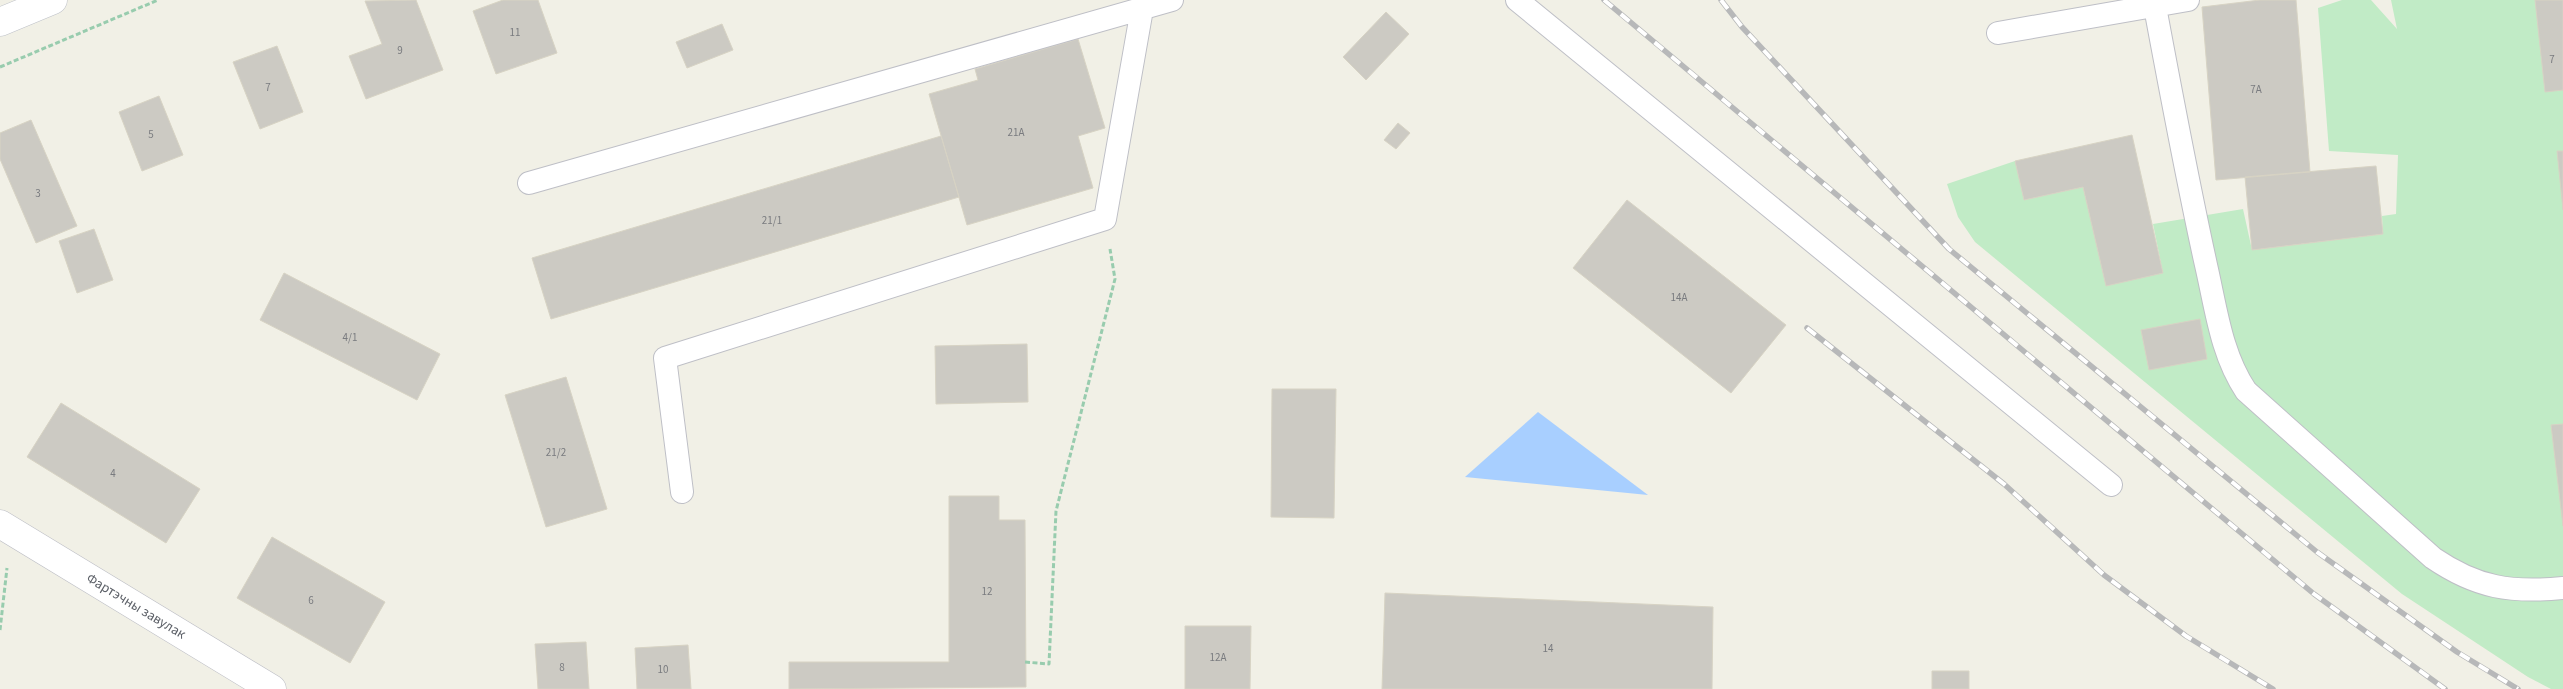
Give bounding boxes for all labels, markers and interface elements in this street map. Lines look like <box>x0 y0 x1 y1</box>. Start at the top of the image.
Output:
house number: 11 <box>510 25 520 40</box>
house number: 9 <box>397 43 403 58</box>
house number: 7 <box>2549 52 2555 67</box>
house number: 7 <box>265 80 271 95</box>
house number: 7А <box>2250 82 2262 97</box>
house number: 21А <box>1008 125 1024 140</box>
house number: 5 <box>148 127 154 142</box>
house number: 3 <box>35 186 41 201</box>
house number: 21/1 <box>762 213 782 228</box>
house number: 14А <box>1671 290 1687 305</box>
house number: 4/1 <box>343 330 357 345</box>
house number: 21/2 <box>546 445 566 460</box>
house number: 4 <box>110 466 116 481</box>
street label: Фартэчны завулак <box>82 569 189 644</box>
house number: 12 <box>982 584 992 599</box>
house number: 6 <box>308 593 314 608</box>
house number: 14 <box>1543 641 1554 656</box>
house number: 12А <box>1210 650 1226 665</box>
house number: 8 <box>559 660 565 675</box>
house number: 10 <box>658 662 668 677</box>

